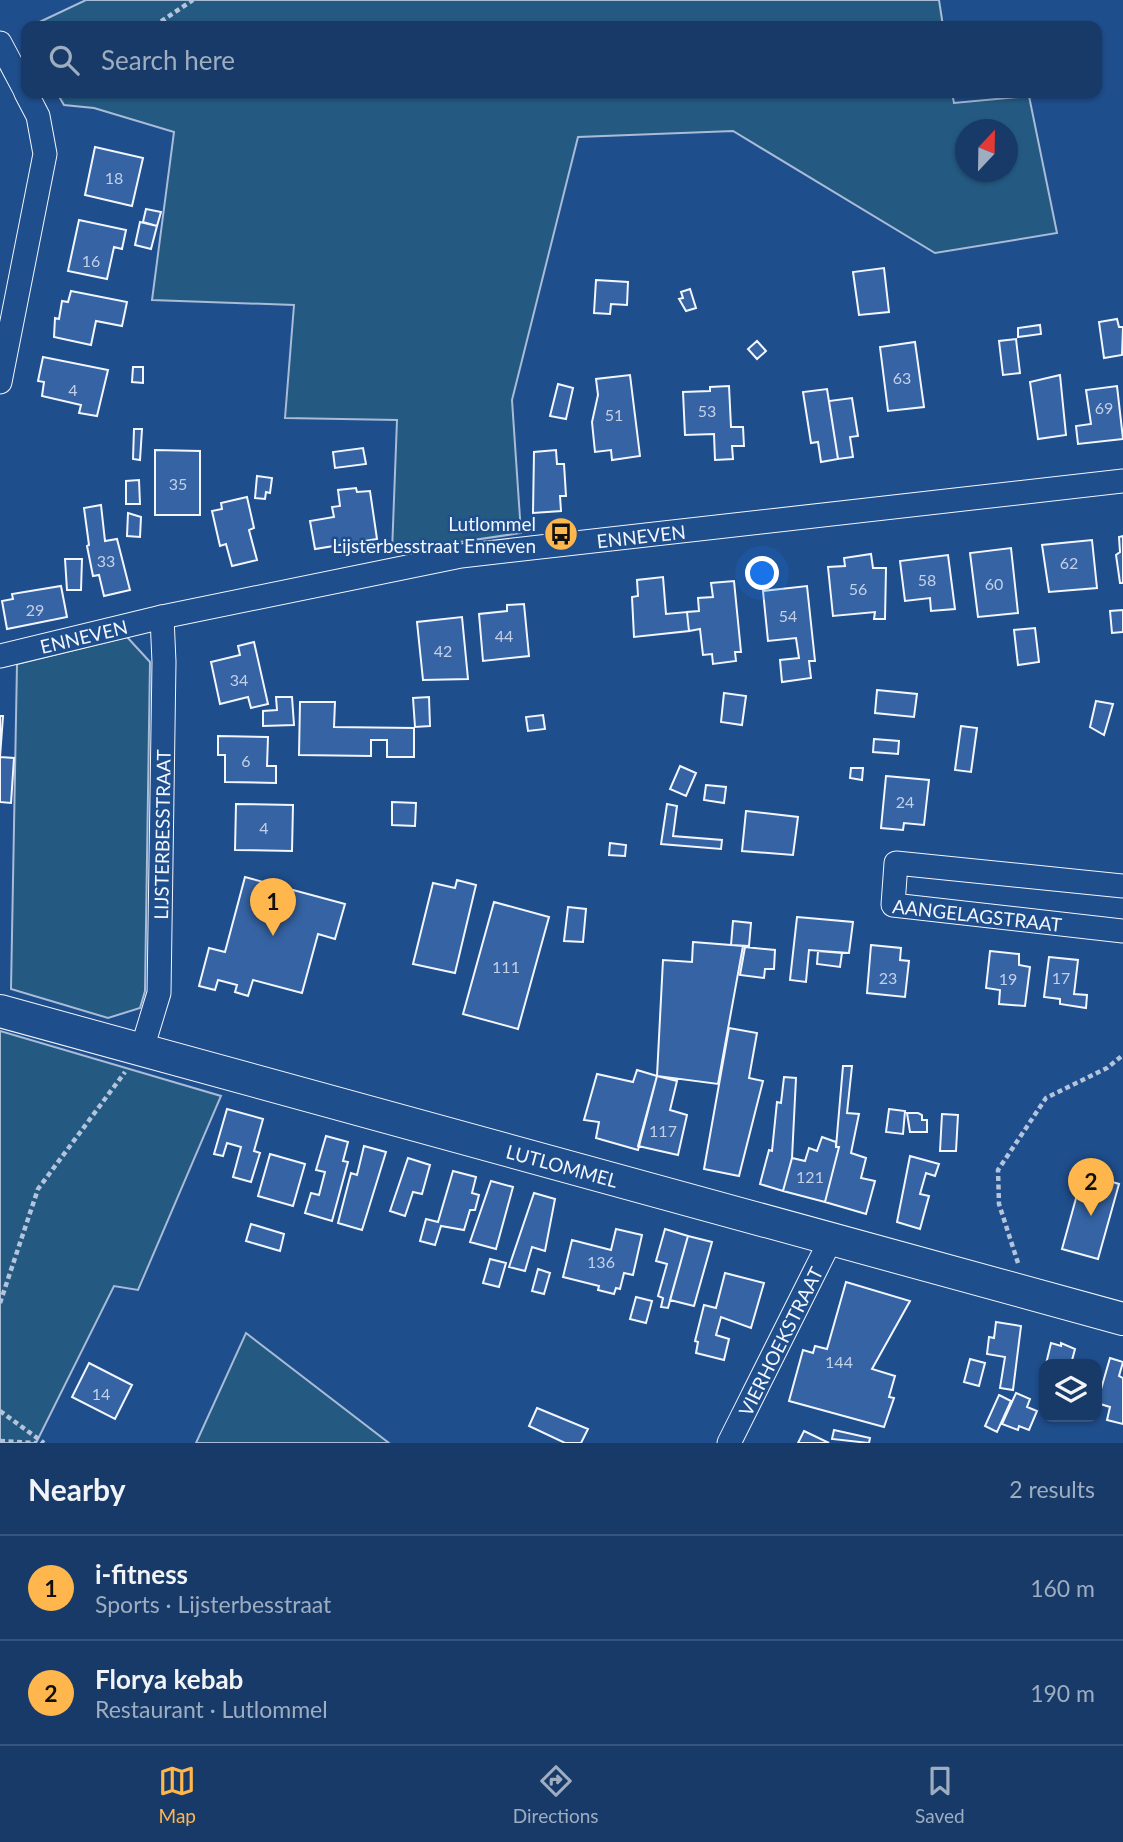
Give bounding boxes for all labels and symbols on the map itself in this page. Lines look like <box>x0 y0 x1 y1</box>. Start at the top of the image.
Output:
north arrow <box>955 119 1018 182</box>
house number: 18 <box>105 168 123 187</box>
house number: 16 <box>82 251 100 270</box>
house number: 63 <box>893 368 911 387</box>
house number: 4 <box>68 380 78 399</box>
house number: 69 <box>1095 398 1113 417</box>
house number: 53 <box>698 401 716 420</box>
house number: 51 <box>605 405 623 424</box>
house number: 35 <box>169 474 187 493</box>
place label: Lutlommel Lijsterbesstraat Enneven <box>332 512 536 557</box>
bus stop icon: Lutlommel Lijsterbesstraat Enneven <box>542 515 580 553</box>
street label: ENNEVEN <box>595 519 687 552</box>
house number: 33 <box>97 551 115 570</box>
house number: 62 <box>1060 553 1078 572</box>
your location <box>745 556 779 590</box>
house number: 58 <box>918 570 936 589</box>
house number: 60 <box>985 574 1003 593</box>
house number: 56 <box>849 579 867 598</box>
house number: 29 <box>26 600 44 619</box>
house number: 54 <box>779 606 797 625</box>
street label: ENNEVEN <box>37 614 130 658</box>
house number: 44 <box>495 626 513 645</box>
house number: 42 <box>434 641 452 660</box>
house number: 34 <box>230 670 248 689</box>
street label: LIJSTERBESSTRAAT <box>149 749 174 920</box>
house number: 6 <box>241 751 251 770</box>
house number: 24 <box>896 792 914 811</box>
house number: 4 <box>259 818 269 837</box>
pin: 1 <box>250 878 296 936</box>
street label: AANGELAGSTRAAT <box>891 894 1063 936</box>
house number: 111 <box>492 957 520 976</box>
house number: 23 <box>879 968 897 987</box>
house number: 17 <box>1052 968 1070 987</box>
house number: 19 <box>999 969 1017 988</box>
house number: 117 <box>649 1121 677 1140</box>
street label: LUTLOMMEL <box>504 1139 621 1192</box>
pin: 2 <box>1068 1158 1114 1216</box>
house number: 121 <box>796 1167 824 1186</box>
house number: 136 <box>587 1252 615 1271</box>
street label: VIERHOEKSTRAAT <box>733 1263 827 1419</box>
house number: 144 <box>825 1352 853 1371</box>
house number: 14 <box>92 1384 110 1403</box>

